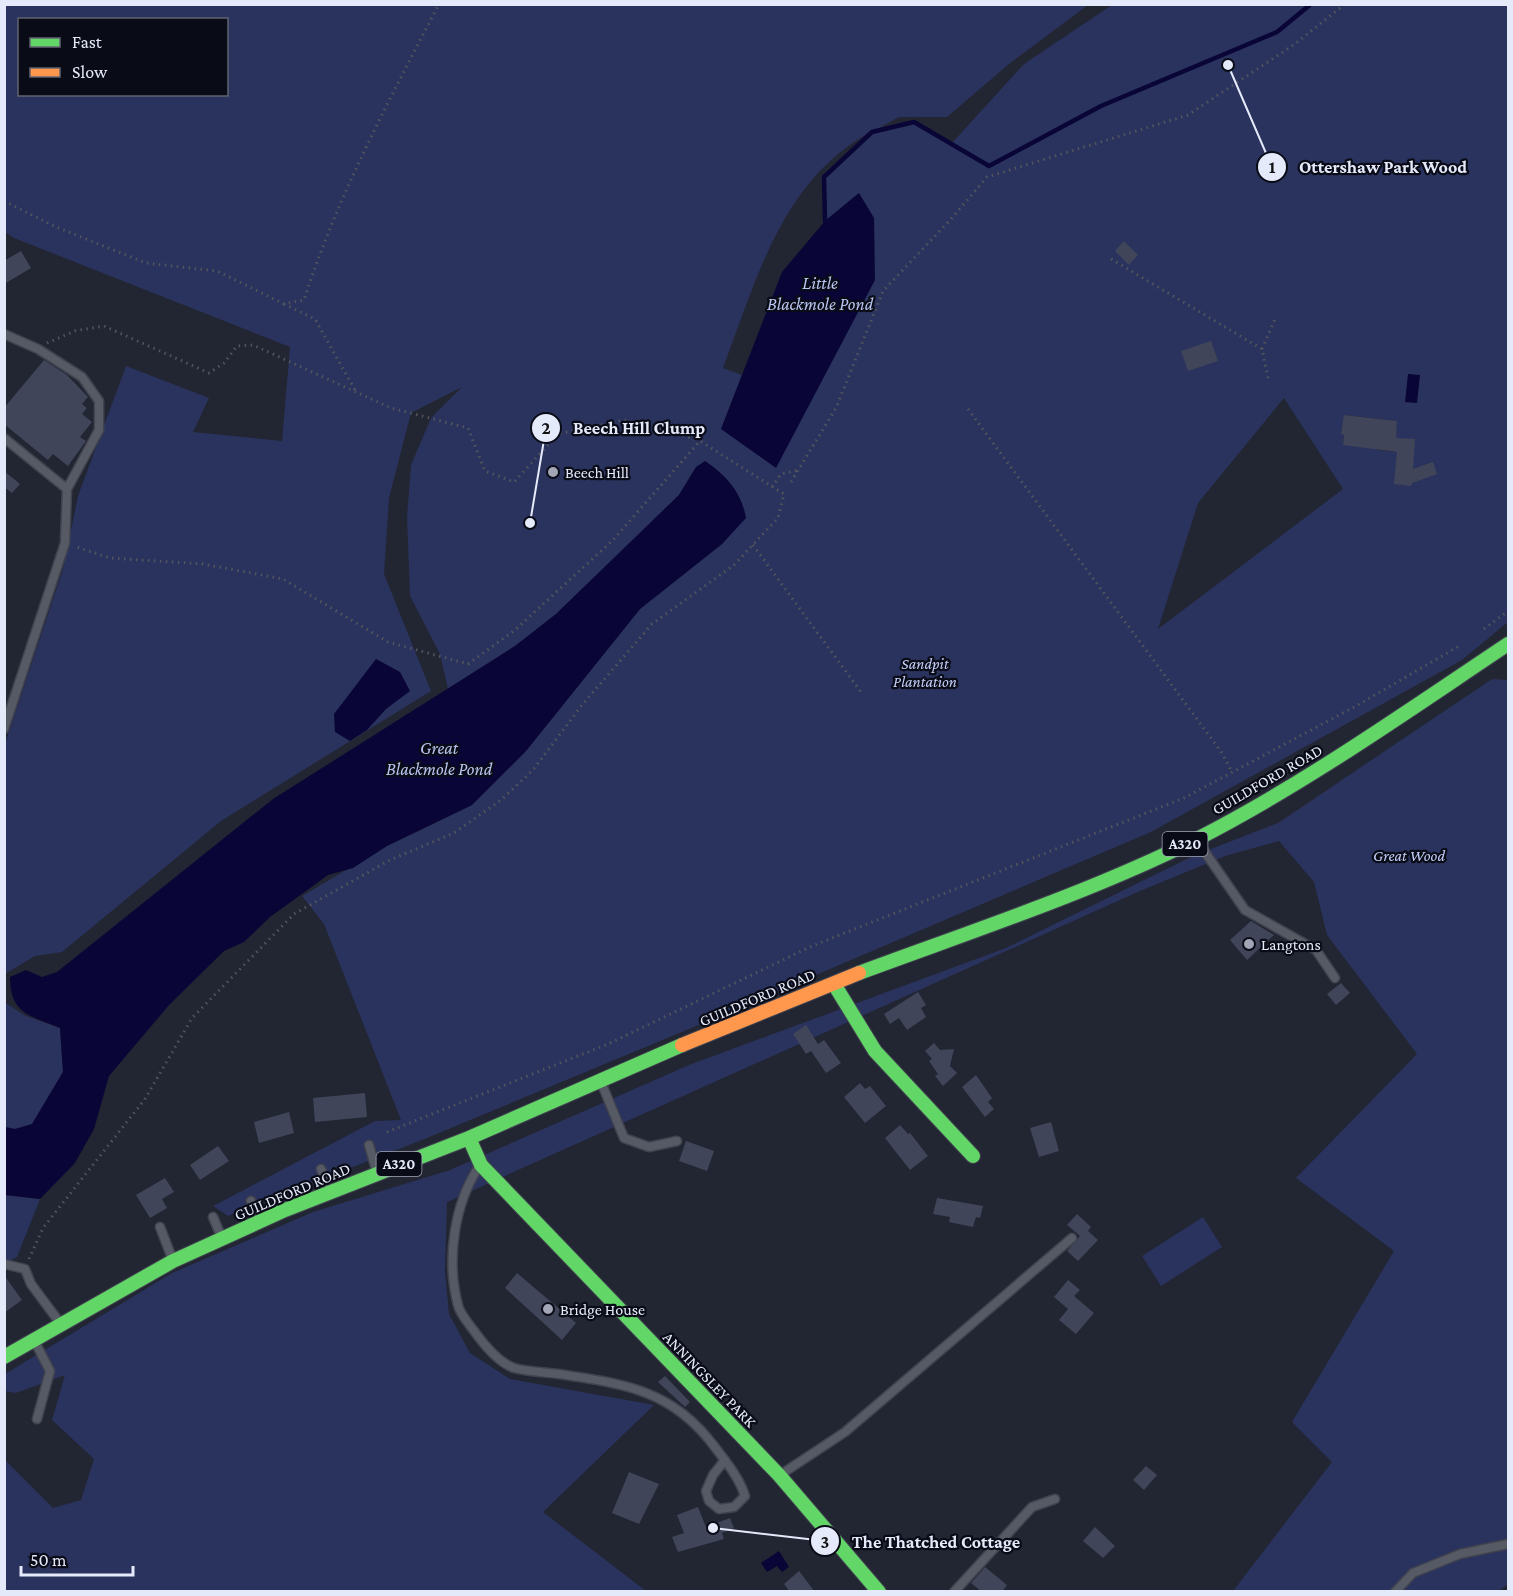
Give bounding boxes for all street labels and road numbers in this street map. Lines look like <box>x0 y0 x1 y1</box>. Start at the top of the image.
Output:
street label: GUILDFORD ROAD <box>1209 741 1325 818</box>
road number: A320 <box>1162 832 1208 856</box>
street label: GUILDFORD ROAD <box>697 965 818 1030</box>
road number: A320 <box>376 1152 422 1176</box>
street label: GUILDFORD ROAD <box>232 1159 353 1224</box>
street label: ANNINGSLEY PARK <box>660 1328 760 1431</box>

